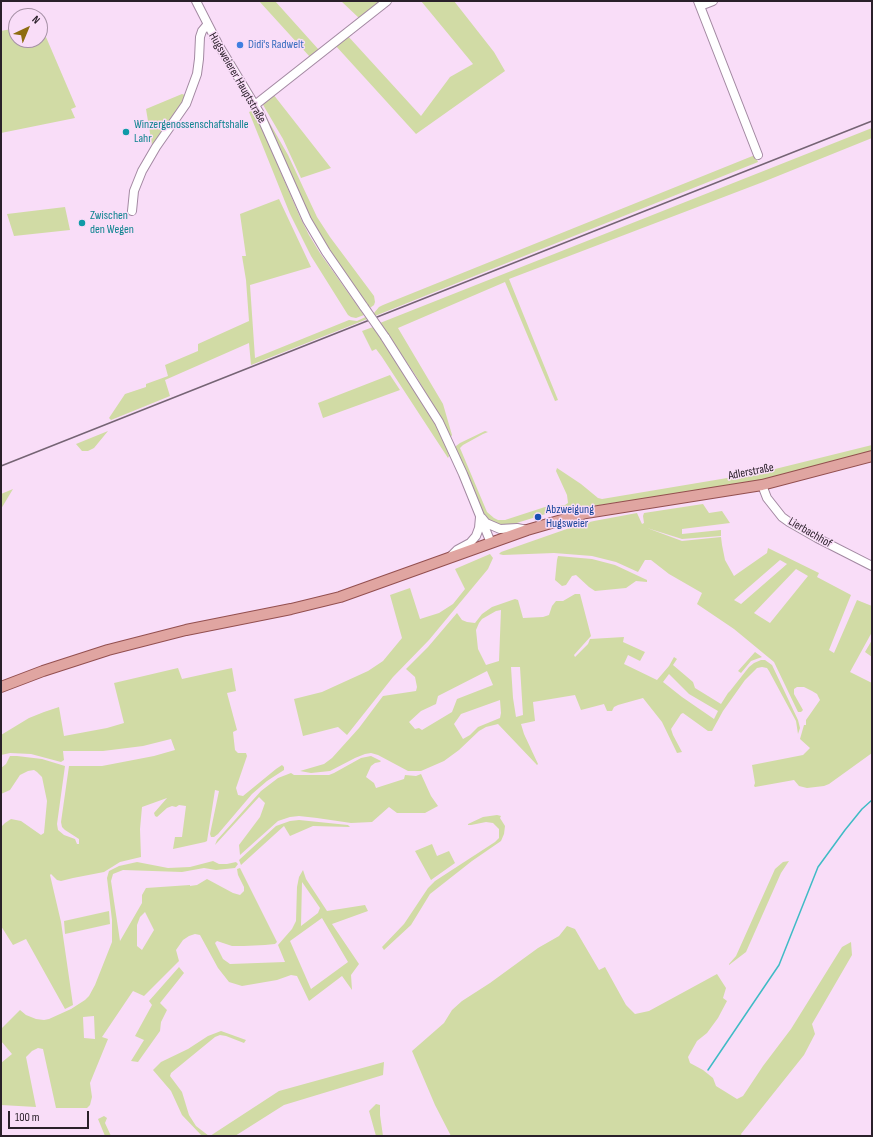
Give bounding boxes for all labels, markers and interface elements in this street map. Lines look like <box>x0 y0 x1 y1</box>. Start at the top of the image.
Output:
north arrow <box>8 8 48 48</box>
text: N <box>29 13 43 26</box>
street label: Hugsweierer Hauptstraße <box>205 30 269 126</box>
place label: Didi's Radwelt <box>248 38 304 52</box>
marker: Didi's Radwelt <box>235 40 245 50</box>
place label: Winzergenossenschaftshalle Lahr <box>134 118 249 146</box>
marker: Winzergenossenschaftshalle Lahr <box>121 127 131 137</box>
place label: Zwischen den Wegen <box>90 209 134 237</box>
marker: Zwischen den Wegen <box>77 218 87 228</box>
street label: Adlerstraße <box>727 461 775 483</box>
place label: Abzweigung Hugsweier <box>546 503 594 531</box>
marker: Abzweigung Hugsweier <box>533 512 543 522</box>
street label: Lierbachhof <box>786 515 834 551</box>
scale bar <box>10 1103 91 1129</box>
text: 100 m <box>15 1110 40 1125</box>

